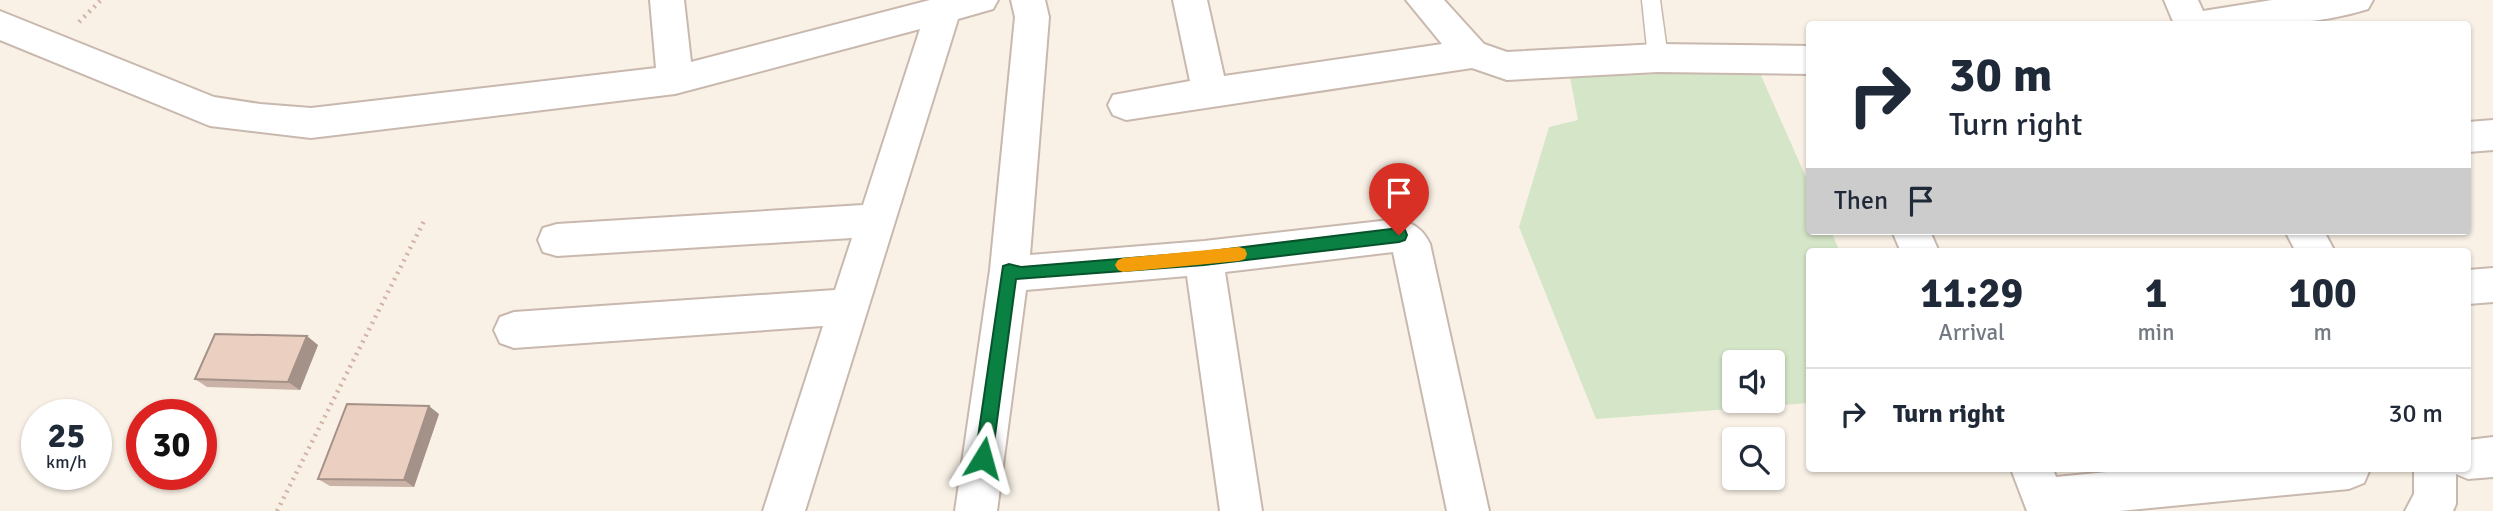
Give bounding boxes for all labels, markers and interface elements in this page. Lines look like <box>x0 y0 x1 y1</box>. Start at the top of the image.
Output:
text: 30 m <box>1949 45 2052 105</box>
icon: right <box>1834 49 1925 140</box>
text: Turn right <box>1949 105 2082 144</box>
pin <box>1369 163 1429 235</box>
icon: arrive <box>1380 174 1418 212</box>
icon: arrive <box>1902 182 1940 220</box>
text: Then <box>1834 185 1888 217</box>
text: 11:29 <box>1920 268 2023 319</box>
text: 1 <box>2145 268 2167 319</box>
text: 100 <box>2289 268 2357 319</box>
text: Arrival <box>1939 318 2005 347</box>
text: min <box>2137 318 2175 347</box>
text: m <box>2314 318 2332 347</box>
map controls <box>1722 350 1785 490</box>
button: sound <box>1722 350 1785 413</box>
icon: right <box>1834 395 1872 433</box>
text: Turn right <box>1893 398 2005 430</box>
text: 30 m <box>2388 398 2443 430</box>
speed limit sign: 30 <box>126 399 217 490</box>
text: 25 <box>48 414 85 457</box>
position arrow <box>946 421 1020 495</box>
button: search <box>1722 427 1785 490</box>
text: km/h <box>46 451 87 473</box>

